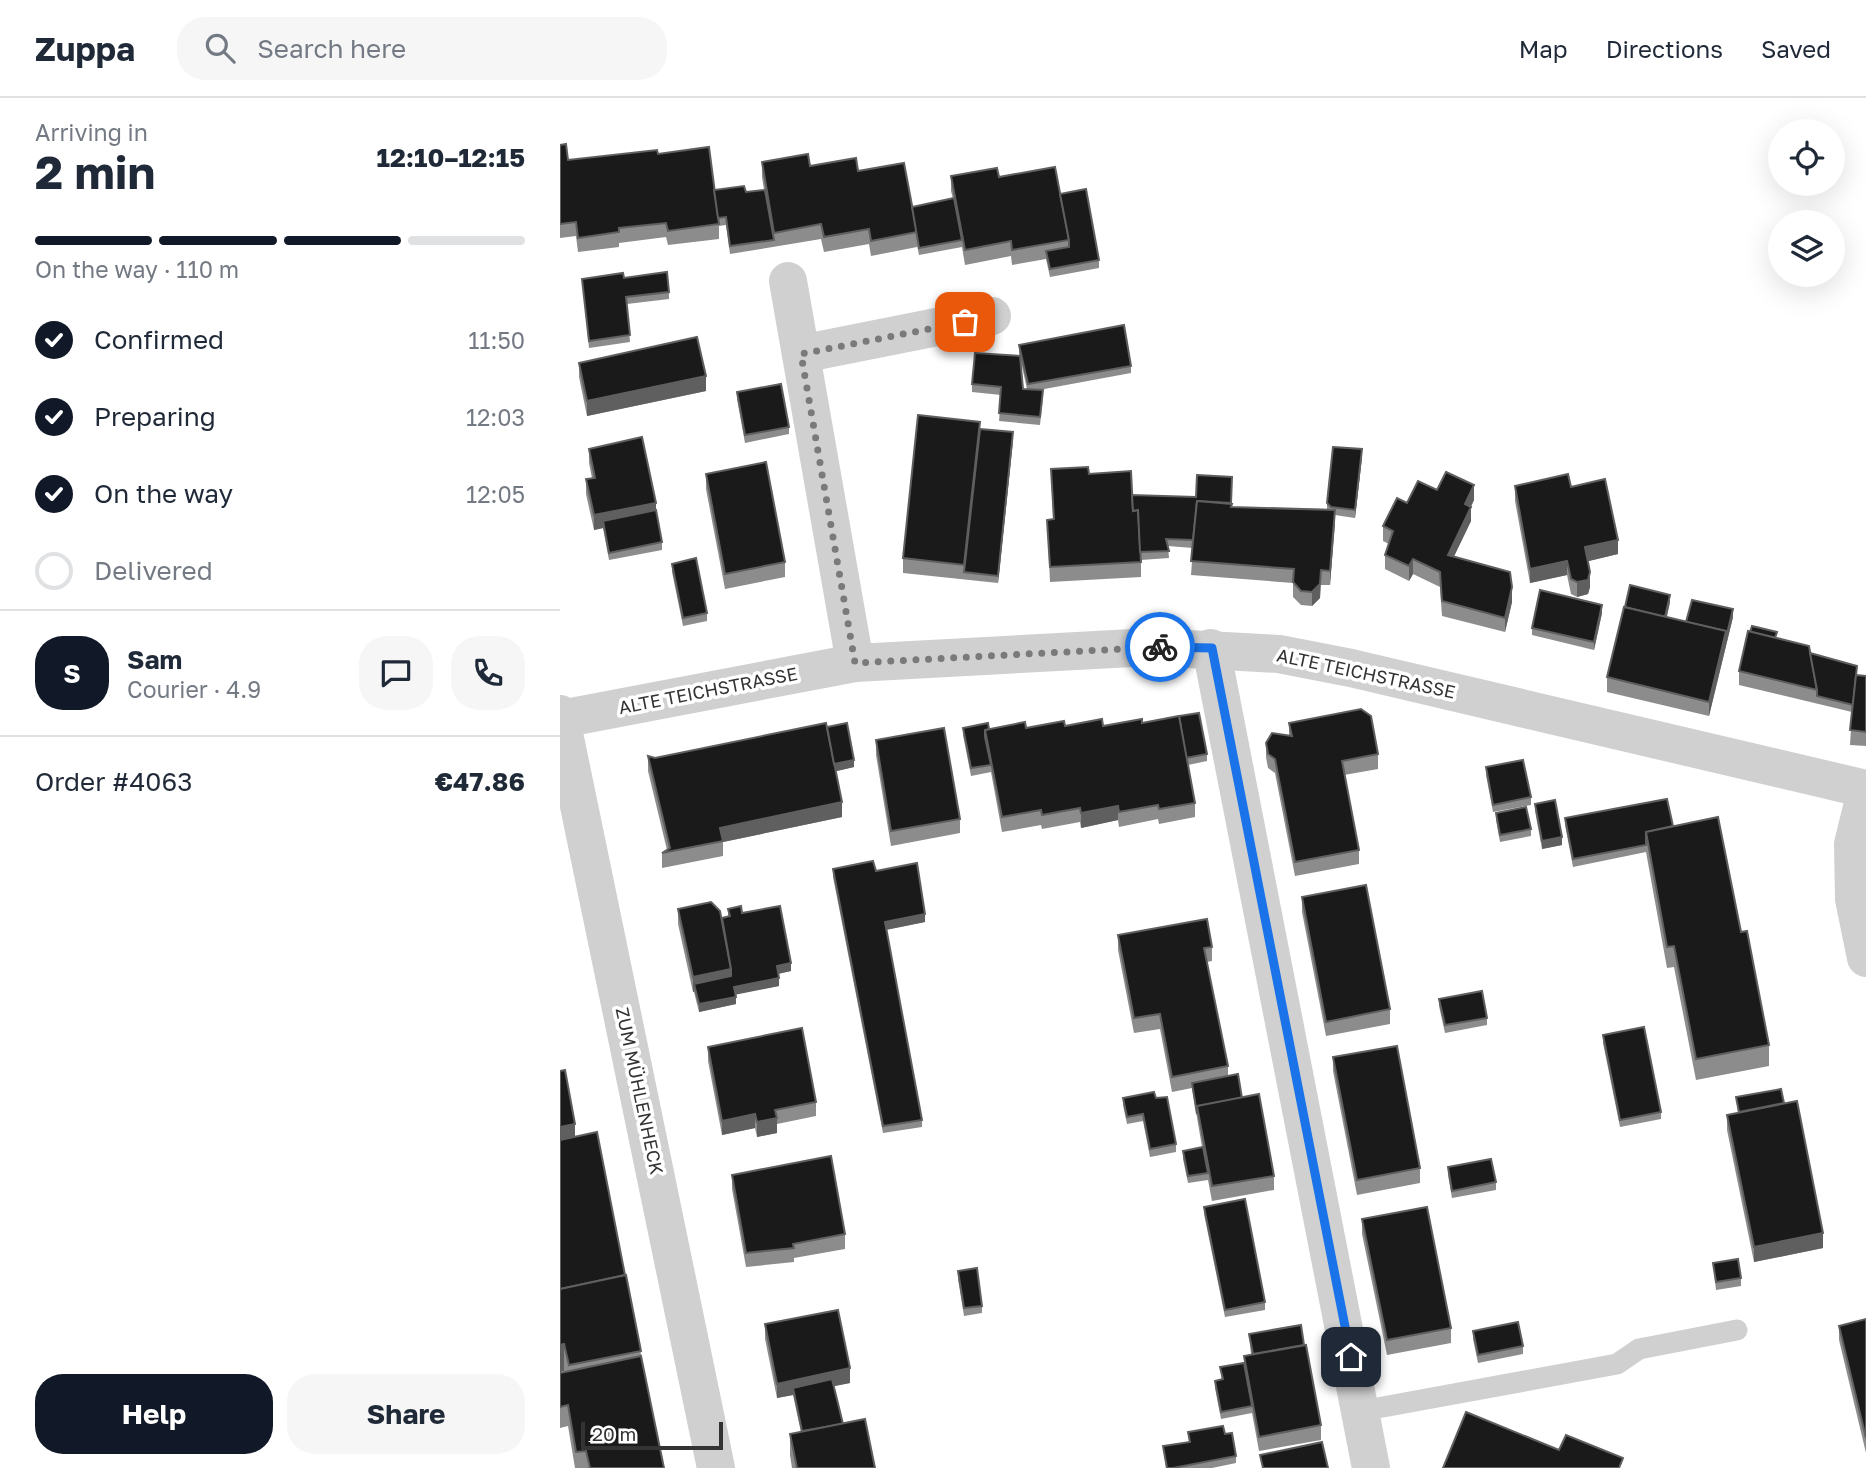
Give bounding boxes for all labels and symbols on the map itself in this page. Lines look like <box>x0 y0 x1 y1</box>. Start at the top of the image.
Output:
pin <box>935 292 995 352</box>
courier <box>1125 612 1195 682</box>
street label: ALTE TEICHSTRASSE <box>1275 643 1457 703</box>
street label: ALTE TEICHSTRASSE <box>616 662 799 718</box>
street label: ZUM MÜHLENHECK <box>612 1005 668 1176</box>
pin <box>1321 1327 1381 1387</box>
scale bar <box>581 1419 723 1451</box>

